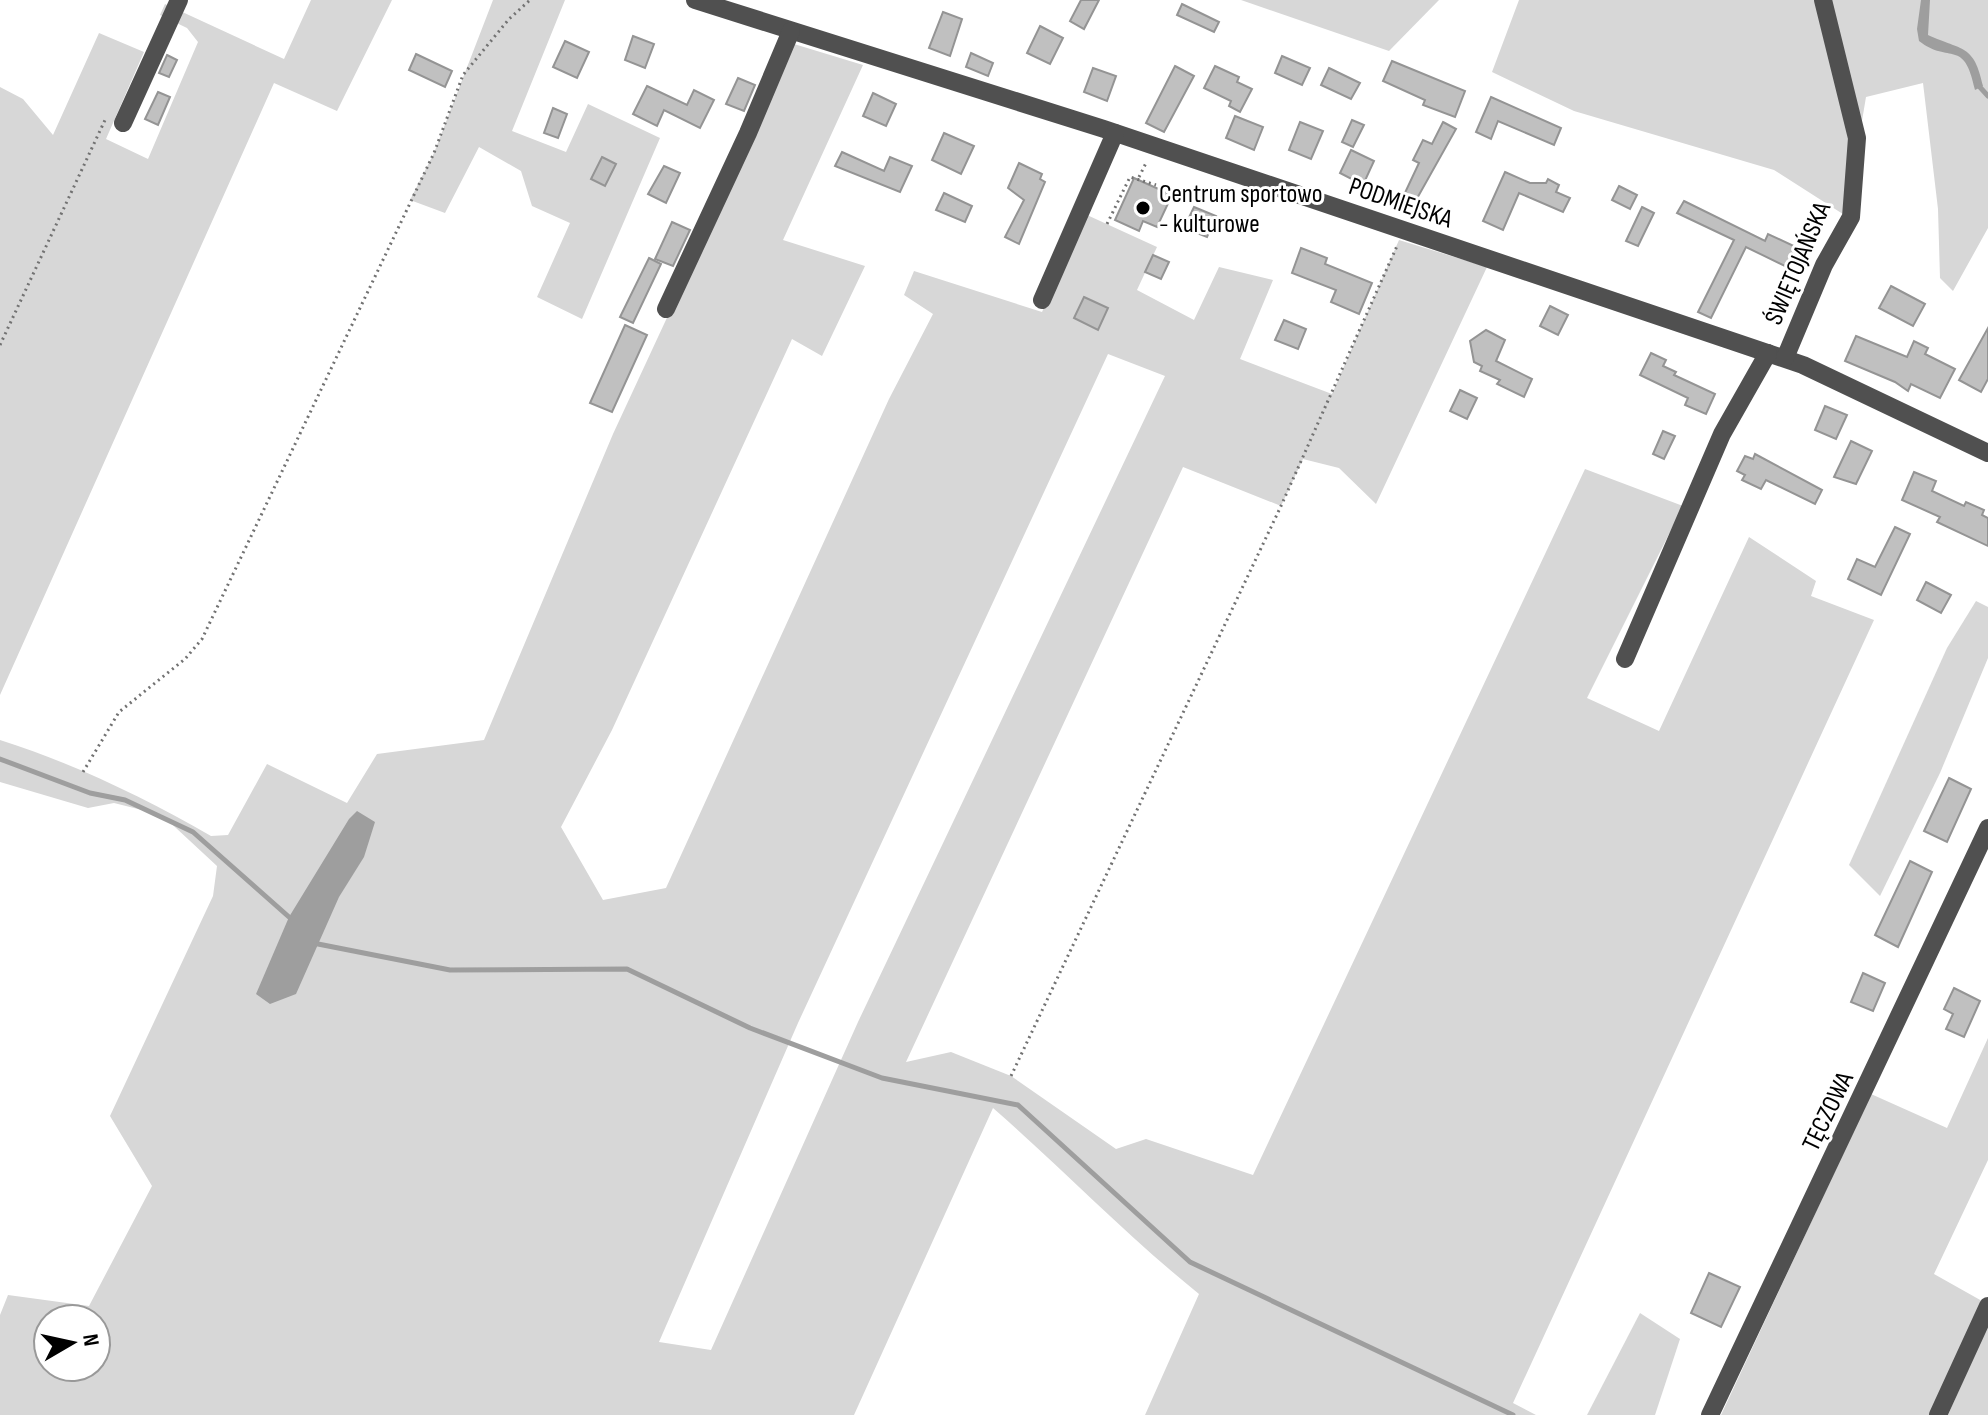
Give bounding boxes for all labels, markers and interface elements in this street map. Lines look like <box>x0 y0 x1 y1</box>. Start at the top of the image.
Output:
street label: PODMIEJSKA <box>1345 171 1457 236</box>
place label: Centrum sportowo - kulturowe <box>1159 179 1323 240</box>
street label: ŚWIĘTOJAŃSKA <box>1759 197 1839 330</box>
marker: Centrum sportowo - kulturowe <box>1134 199 1152 217</box>
street label: TĘCZOWA <box>1796 1066 1861 1156</box>
north arrow <box>32 1303 112 1383</box>
text: N <box>76 1332 105 1348</box>

